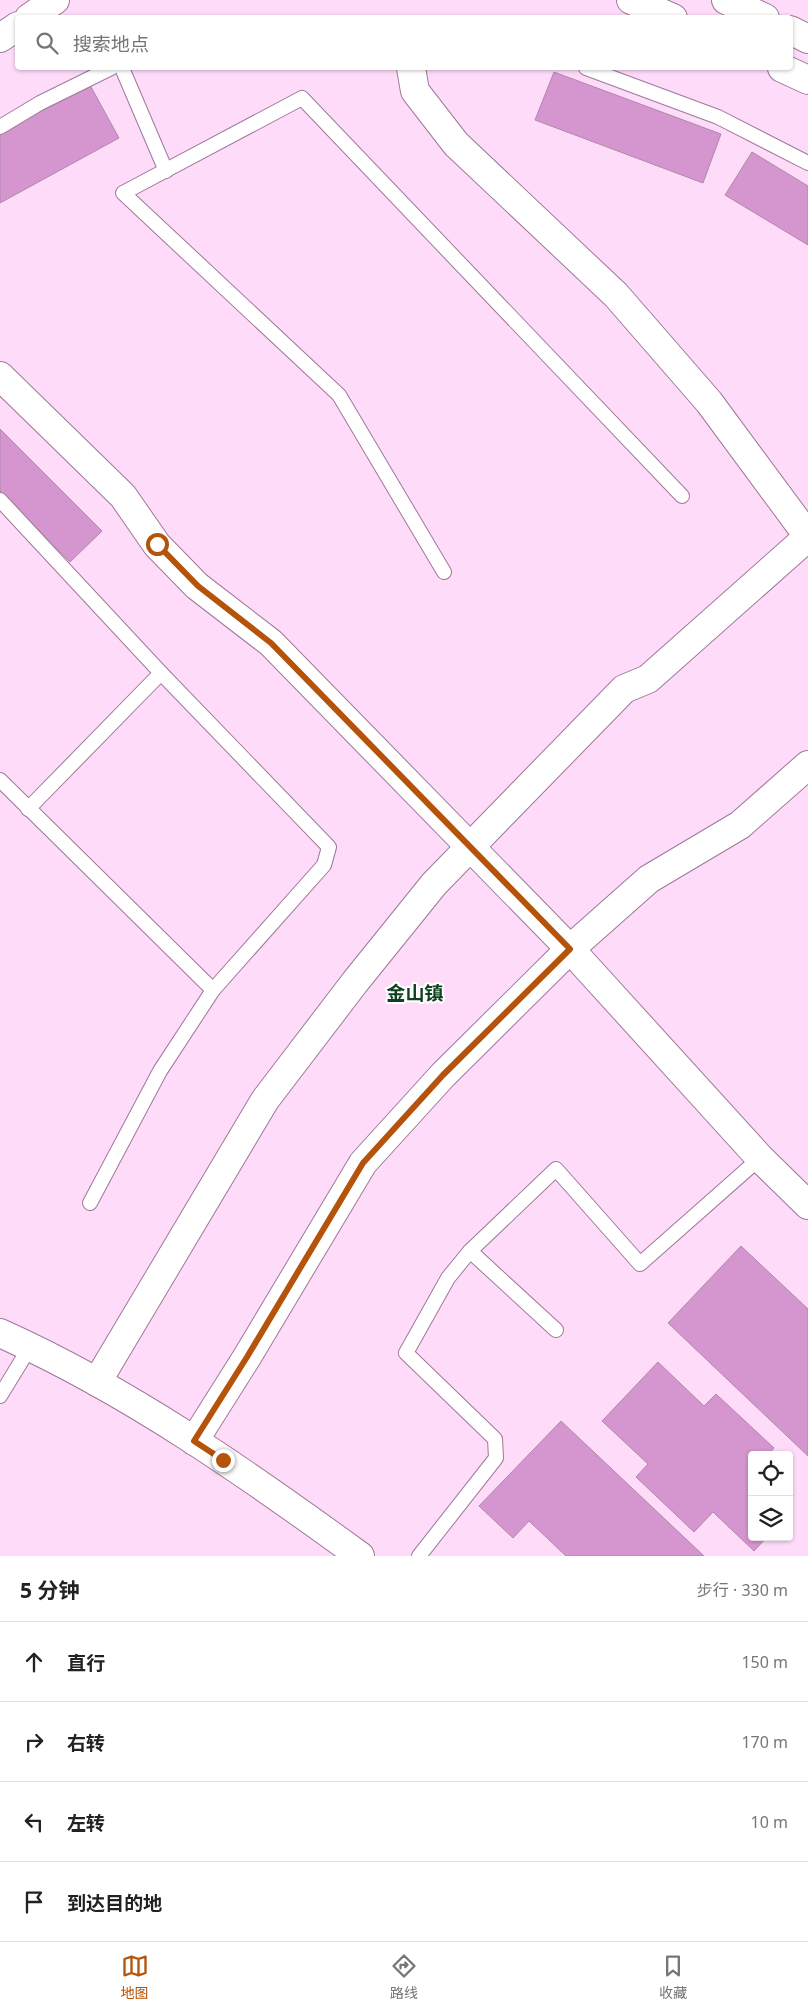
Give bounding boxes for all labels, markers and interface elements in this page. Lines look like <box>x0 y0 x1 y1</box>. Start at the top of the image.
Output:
search box <box>15 15 793 70</box>
icon: search <box>33 29 61 57</box>
text: 搜索地点 <box>73 31 149 57</box>
route start <box>146 533 169 556</box>
district label: 金山镇 <box>386 980 444 1006</box>
route end <box>212 1449 235 1472</box>
map controls <box>748 1451 793 1541</box>
button: locate <box>748 1451 793 1496</box>
button: layers <box>748 1496 793 1541</box>
text: 5 分钟 <box>20 1576 79 1604</box>
text: 步行 · 330 m <box>697 1579 788 1601</box>
icon: ahead <box>20 1648 48 1676</box>
text: 直行 <box>67 1650 105 1676</box>
text: 150 m <box>741 1651 788 1673</box>
icon: right <box>20 1728 48 1756</box>
text: 右转 <box>67 1730 105 1756</box>
text: 170 m <box>741 1731 788 1753</box>
icon: left <box>20 1808 48 1836</box>
text: 左转 <box>67 1810 105 1836</box>
text: 10 m <box>751 1811 788 1833</box>
icon: arrive <box>20 1888 48 1916</box>
text: 到达目的地 <box>67 1890 162 1916</box>
tab: 地图 <box>121 1952 149 2002</box>
tab: 路线 <box>390 1952 418 2002</box>
tab: 收藏 <box>659 1952 687 2002</box>

